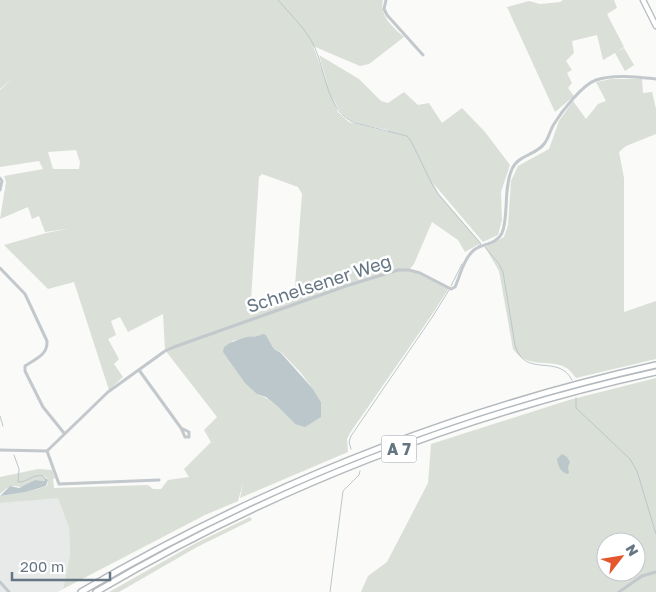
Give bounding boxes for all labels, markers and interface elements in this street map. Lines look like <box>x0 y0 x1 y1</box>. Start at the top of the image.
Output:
street label: Schnelsener Weg <box>244 249 394 317</box>
road number: A 7 <box>382 436 416 462</box>
north arrow <box>596 532 646 582</box>
text: N <box>623 541 643 559</box>
scale bar <box>12 550 110 582</box>
text: 200 m <box>20 557 64 575</box>

